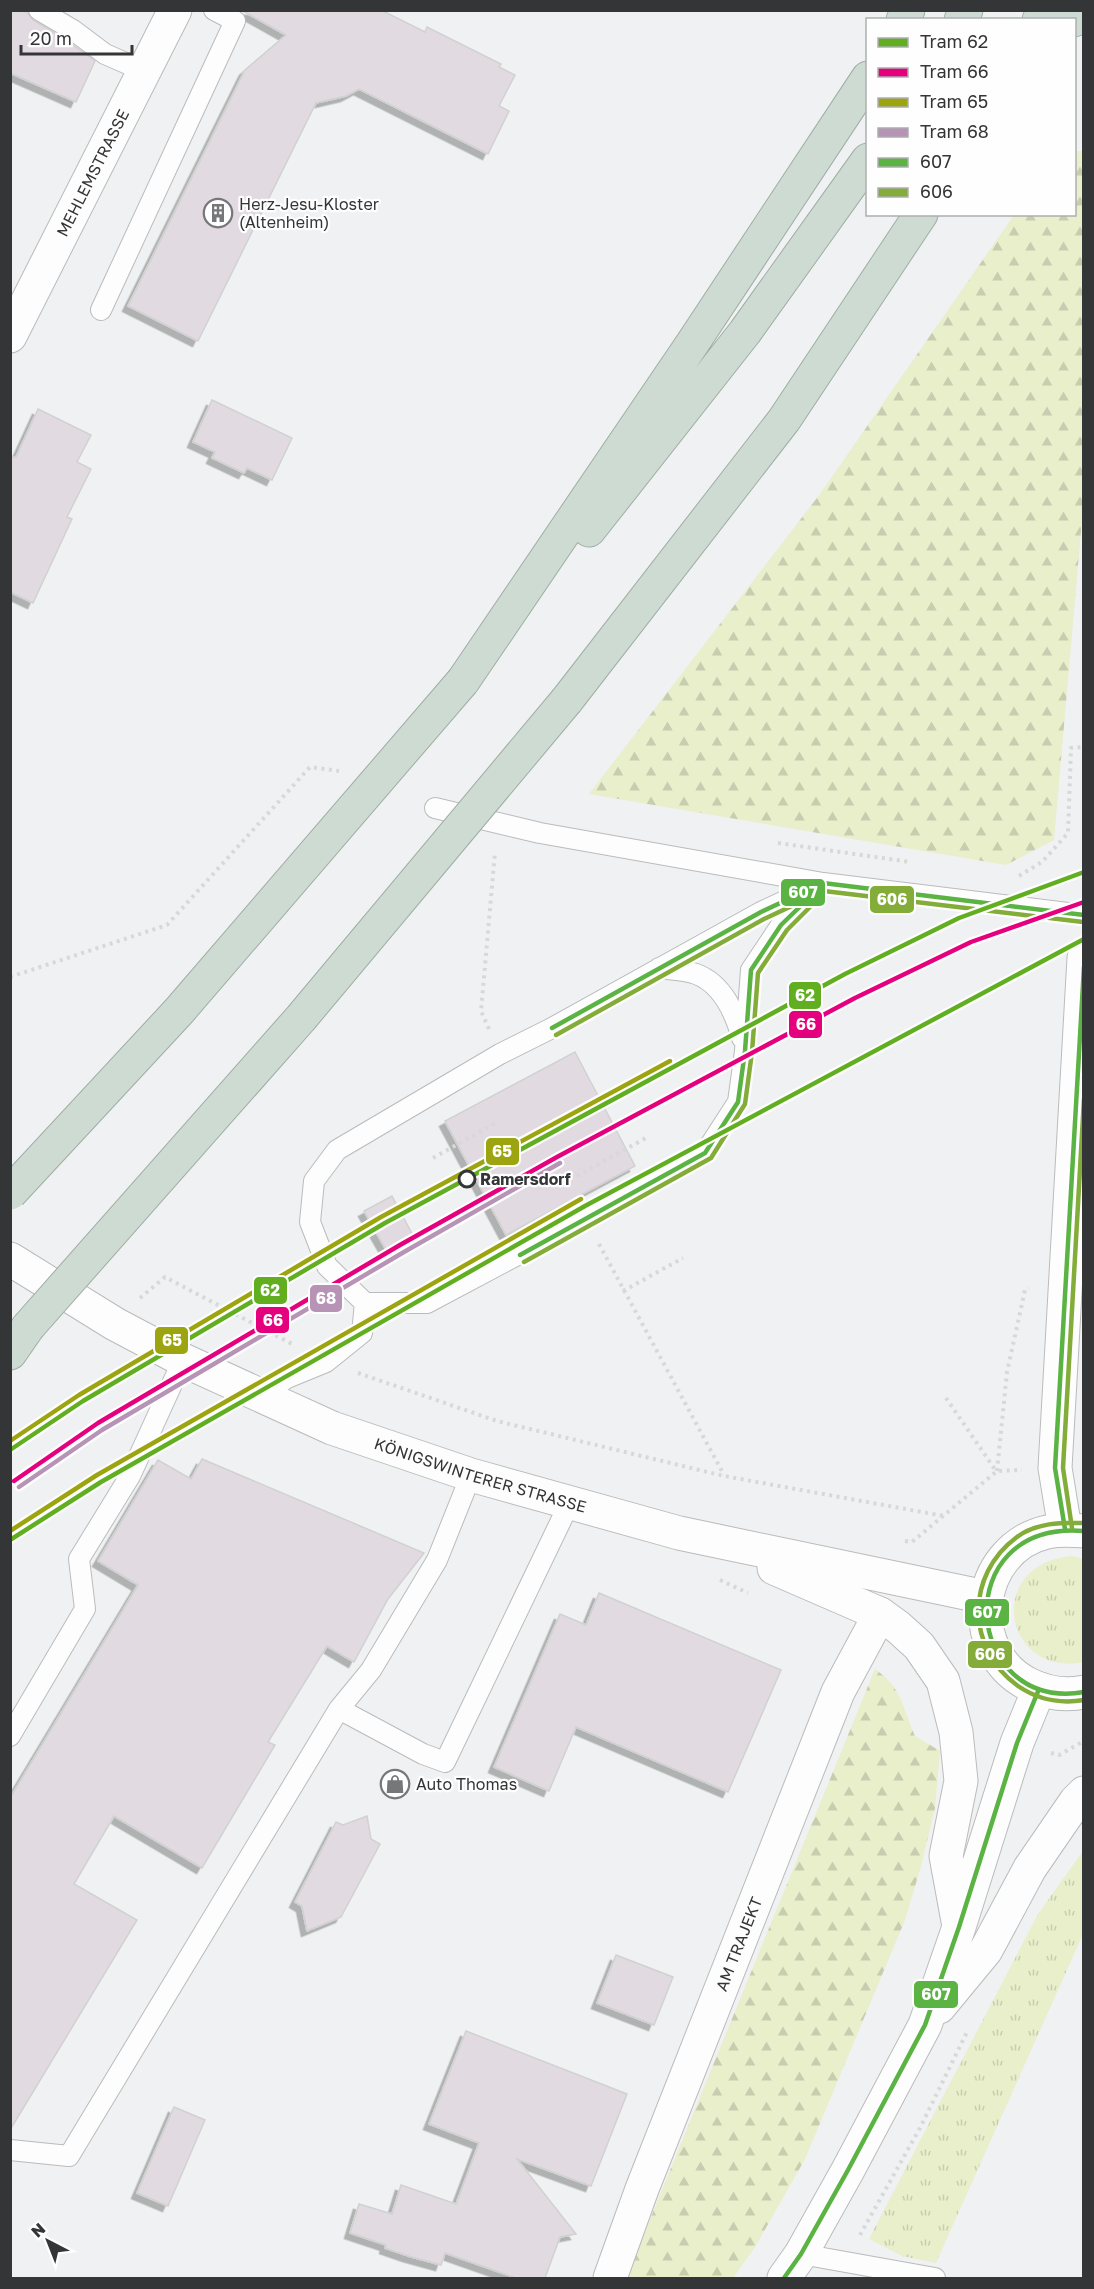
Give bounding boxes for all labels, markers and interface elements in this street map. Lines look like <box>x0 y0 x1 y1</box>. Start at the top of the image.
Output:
scale bar <box>21 18 132 56</box>
legend <box>866 18 1076 216</box>
text: 20 m <box>30 27 72 49</box>
text: Tram 62 <box>920 30 988 52</box>
text: Tram 66 <box>920 60 989 82</box>
text: Tram 65 <box>920 90 988 112</box>
street label: MEHLEMSTRASSE <box>52 106 133 240</box>
text: Tram 68 <box>920 120 989 142</box>
text: 607 <box>920 150 952 172</box>
text: 606 <box>920 180 953 202</box>
place label: Herz-Jesu-Kloster (Altenheim) <box>239 194 379 232</box>
building icon: Herz-Jesu-Kloster (Altenheim) <box>202 197 234 229</box>
line badge: 607 <box>780 878 826 907</box>
text: 607 <box>788 882 818 902</box>
line badge: 606 <box>869 885 915 914</box>
text: 606 <box>877 889 907 909</box>
line badge: 62 <box>788 981 822 1010</box>
text: 62 <box>795 985 815 1005</box>
line badge: 66 <box>788 1010 823 1039</box>
text: 66 <box>796 1014 816 1034</box>
line badge: 65 <box>485 1137 520 1166</box>
text: 65 <box>492 1141 512 1161</box>
place label: Ramersdorf <box>480 1169 571 1189</box>
marker: Ramersdorf <box>458 1170 476 1188</box>
line badge: 62 <box>253 1276 288 1305</box>
text: 62 <box>260 1280 280 1300</box>
line badge: 68 <box>309 1284 343 1313</box>
text: 68 <box>316 1288 336 1308</box>
line badge: 66 <box>255 1306 290 1334</box>
text: 66 <box>263 1310 283 1330</box>
line badge: 65 <box>154 1326 189 1355</box>
text: 65 <box>162 1330 182 1350</box>
street label: KÖNIGSWINTERER STRASSE <box>372 1433 589 1517</box>
line badge: 607 <box>964 1598 1010 1627</box>
text: 607 <box>972 1602 1002 1622</box>
line badge: 606 <box>967 1640 1013 1669</box>
text: 606 <box>975 1644 1005 1664</box>
shop icon: Auto Thomas <box>379 1768 411 1800</box>
place label: Auto Thomas <box>416 1774 517 1794</box>
street label: AM TRAJEKT <box>711 1894 766 1994</box>
line badge: 607 <box>913 1980 959 2009</box>
text: 607 <box>921 1984 951 2004</box>
north arrow <box>18 2211 78 2271</box>
text: N <box>27 2218 49 2241</box>

